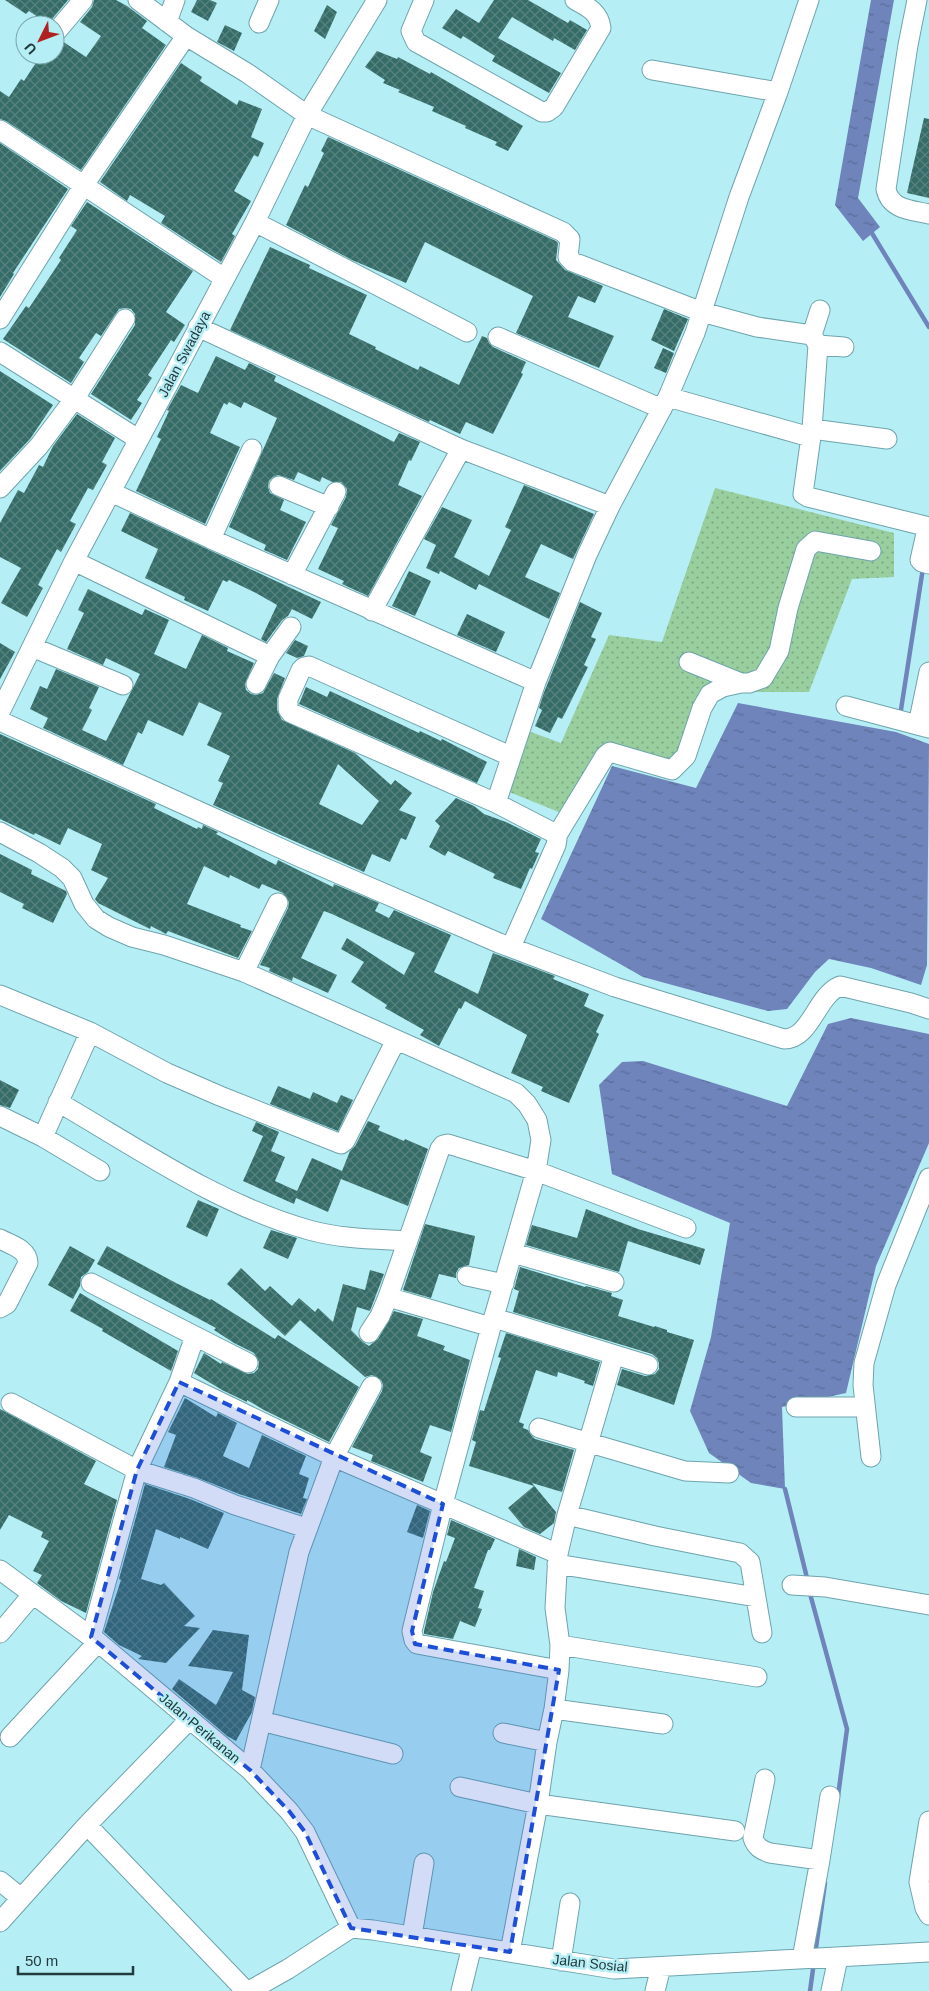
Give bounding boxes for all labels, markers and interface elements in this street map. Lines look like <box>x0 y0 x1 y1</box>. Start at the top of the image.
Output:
north arrow <box>15 15 65 65</box>
text: U <box>21 40 40 58</box>
street label: Jalan Swadaya <box>155 308 213 400</box>
street label: Jalan Perikanan <box>156 1690 244 1766</box>
scale bar <box>18 1944 132 1976</box>
street label: Jalan Sosial <box>552 1951 628 1975</box>
text: 50 m <box>25 1952 58 1969</box>

